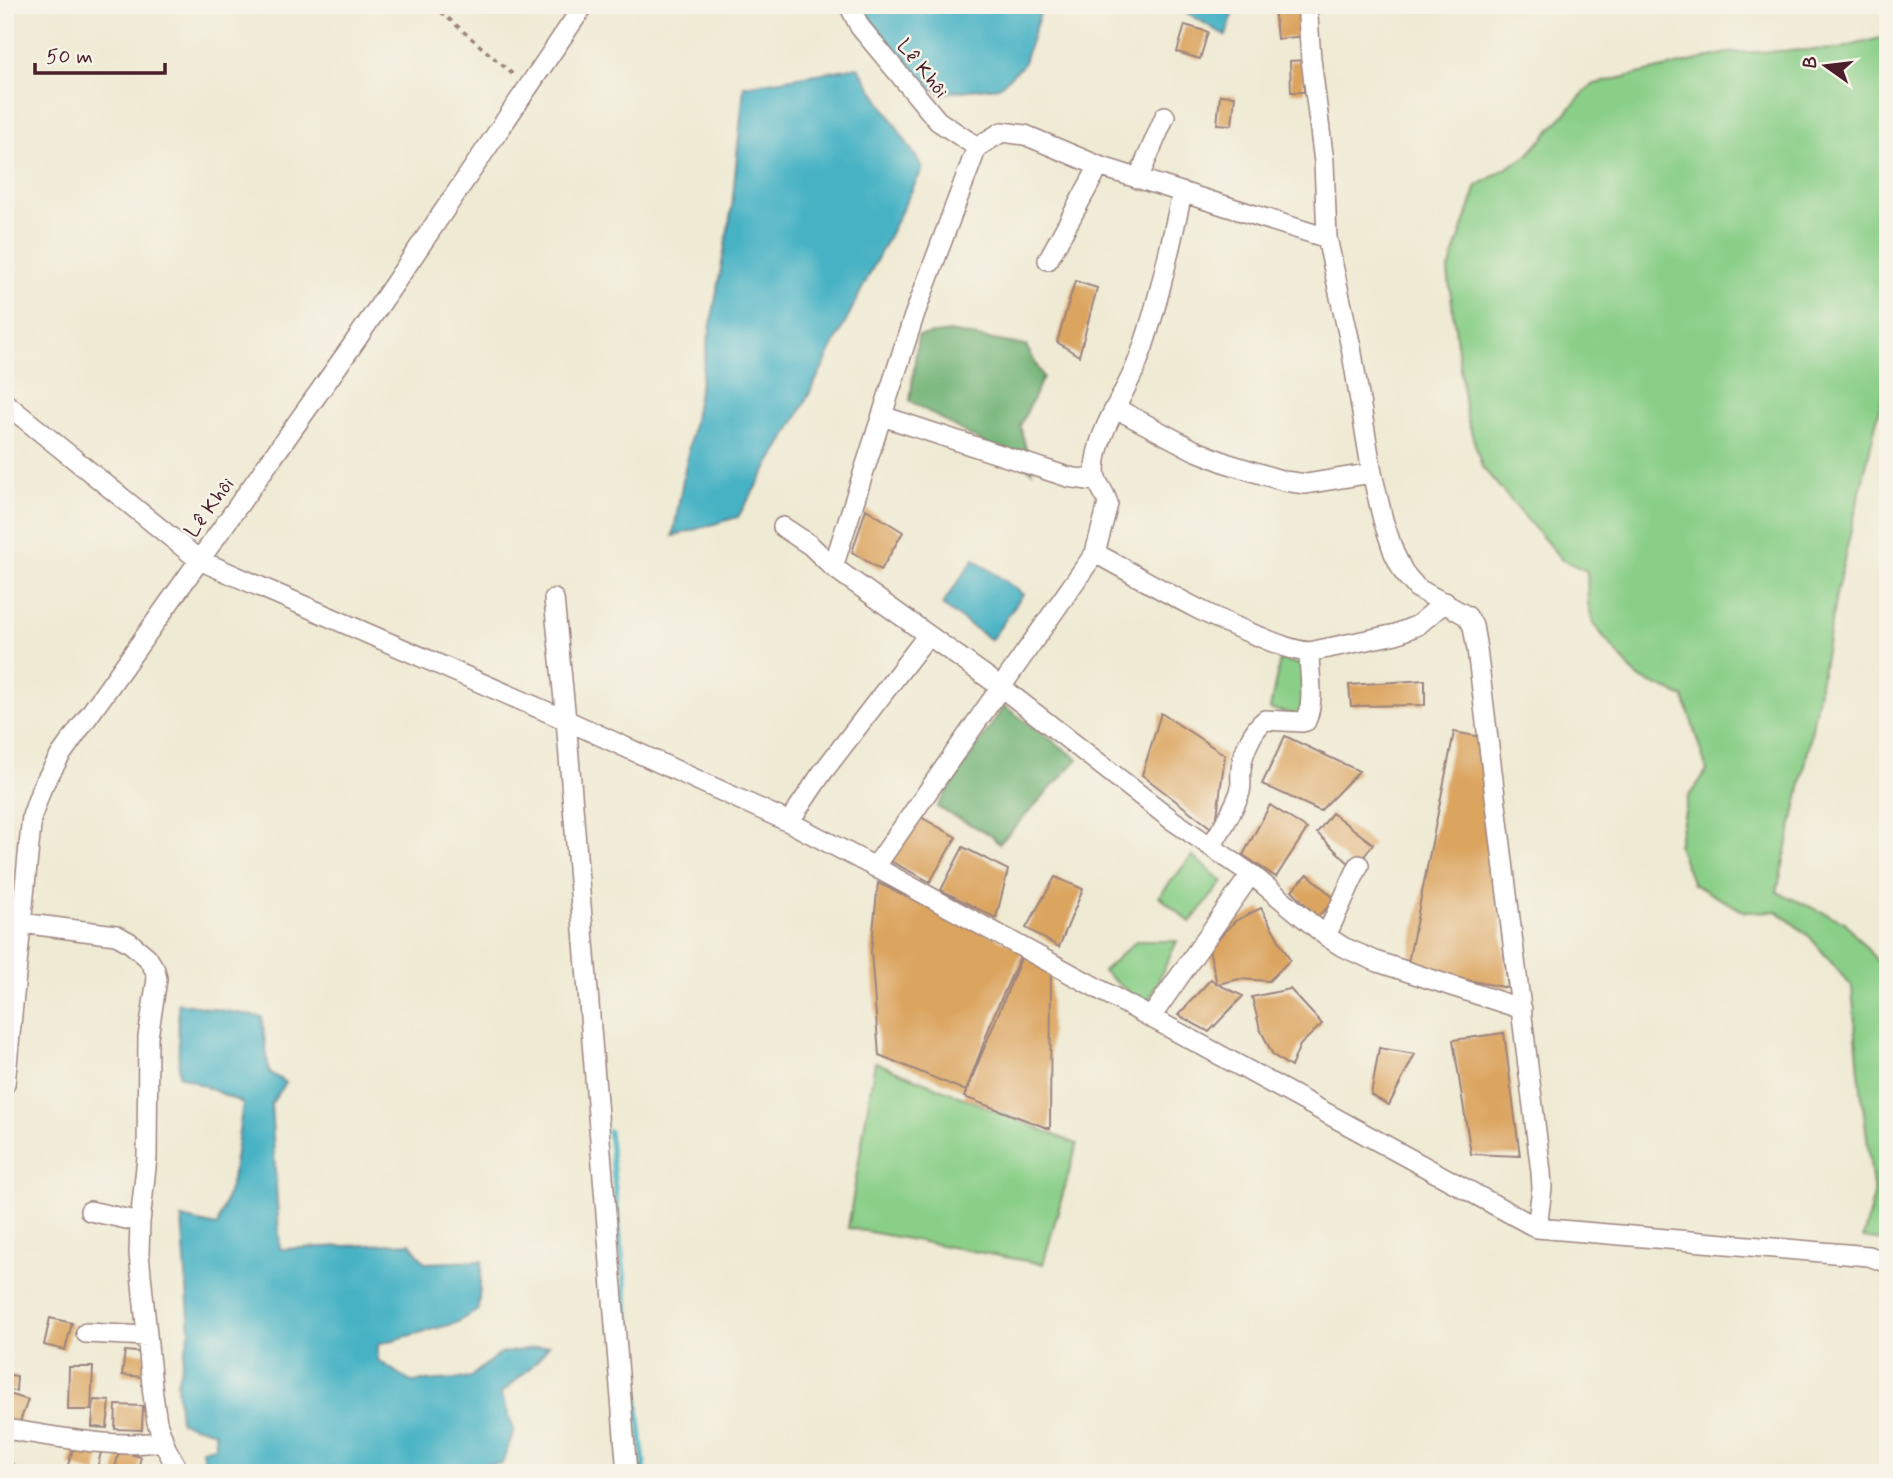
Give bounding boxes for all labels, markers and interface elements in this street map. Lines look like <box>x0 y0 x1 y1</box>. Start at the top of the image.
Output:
scale bar <box>35 32 164 76</box>
north arrow <box>1792 32 1862 102</box>
street label: Lê Khôi <box>890 33 955 104</box>
text: 50 m <box>46 43 93 71</box>
text: B <box>1797 53 1825 71</box>
street label: Lê Khôi <box>178 471 241 544</box>

